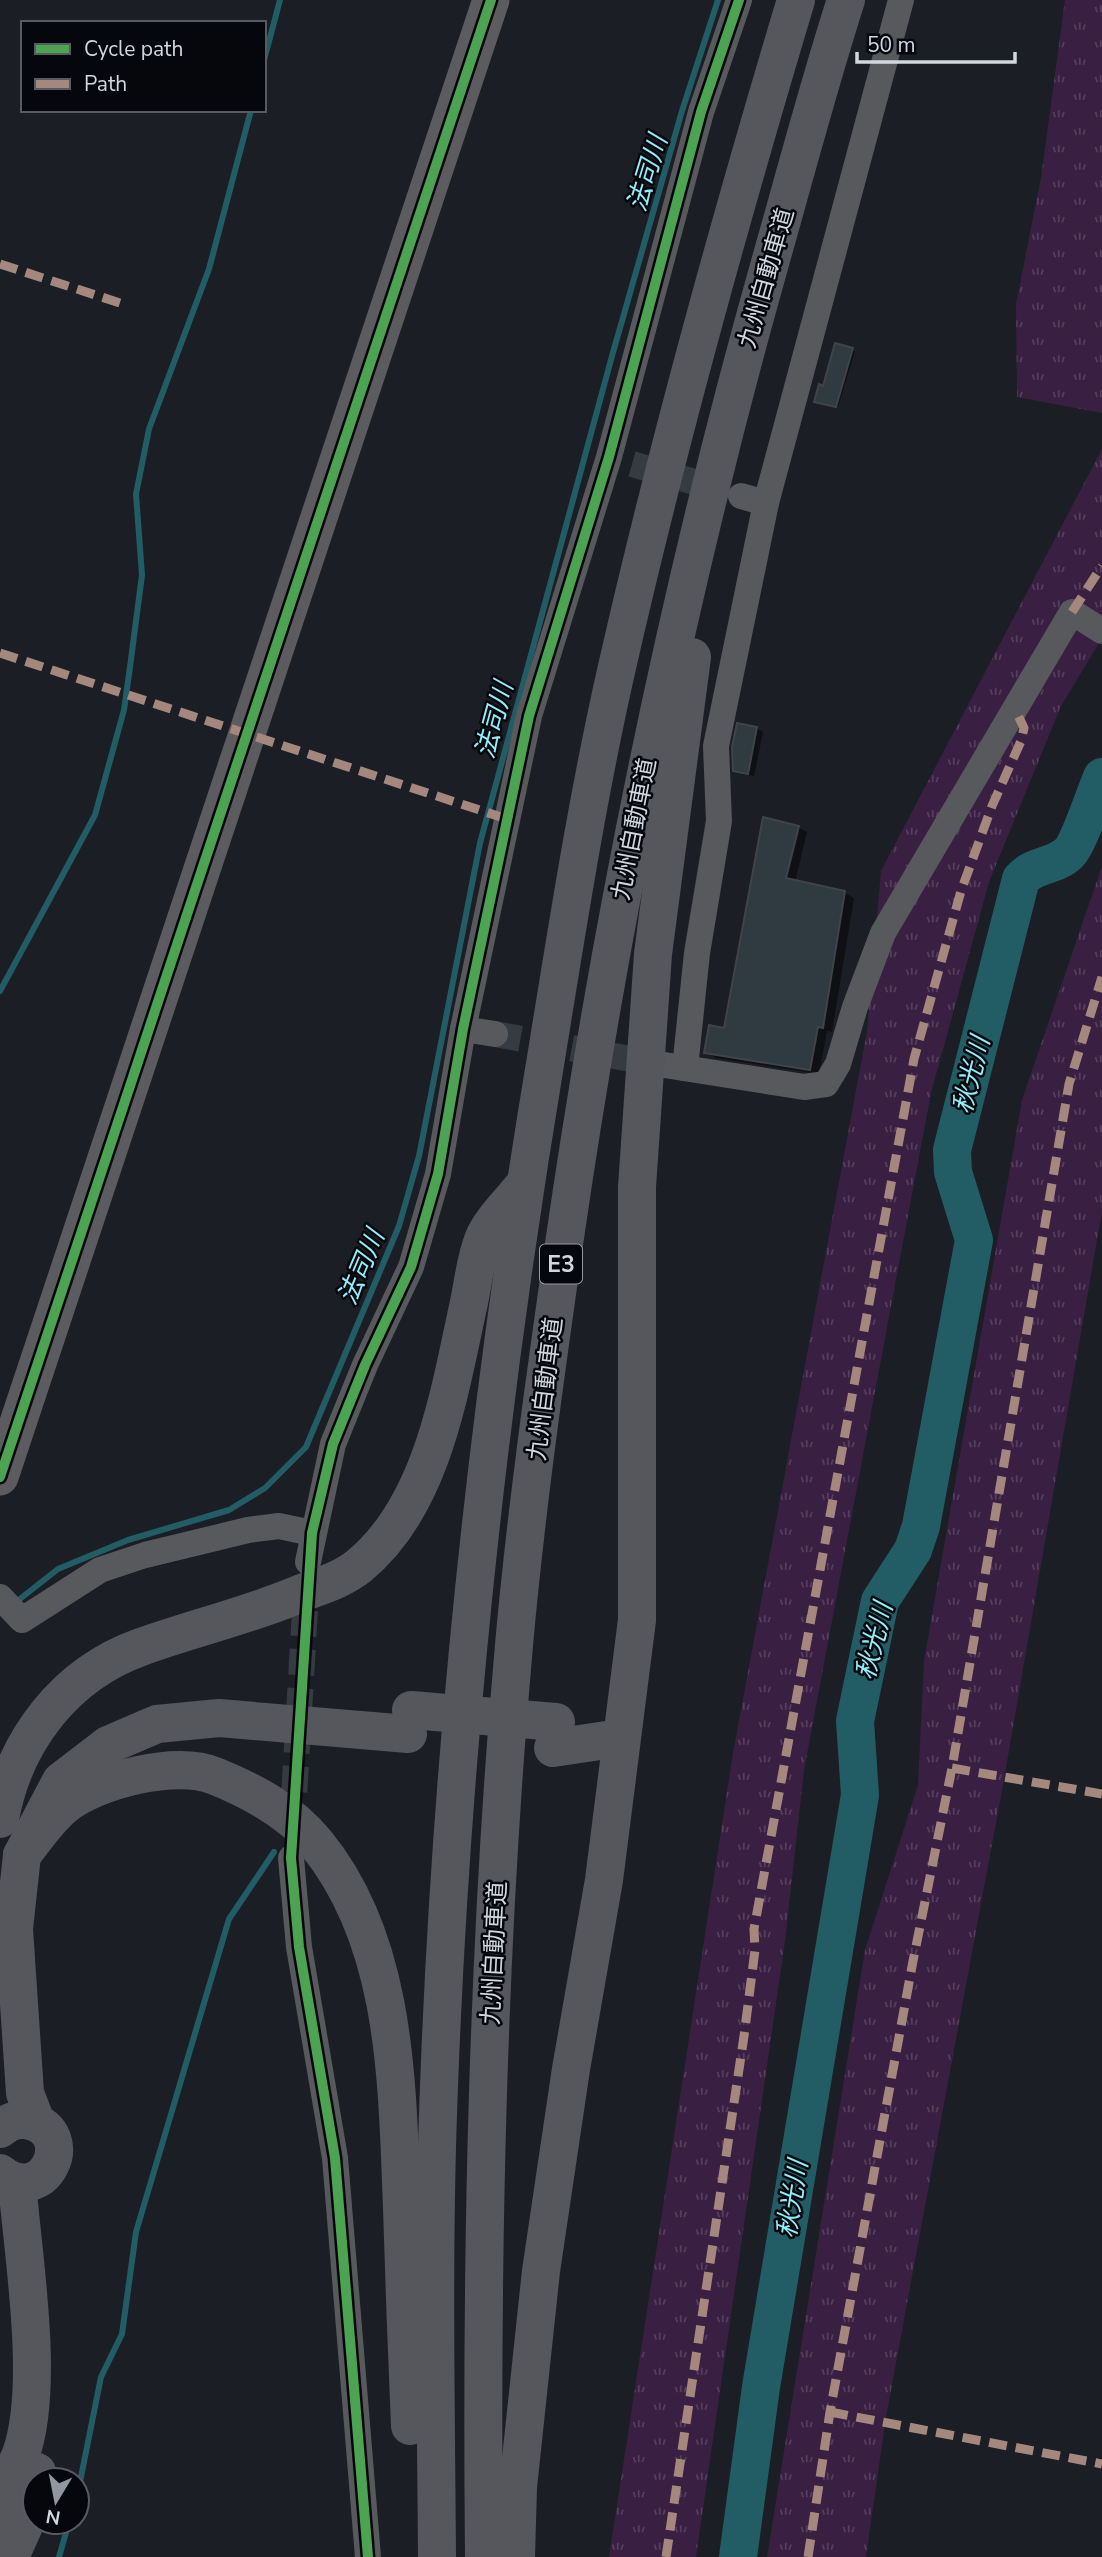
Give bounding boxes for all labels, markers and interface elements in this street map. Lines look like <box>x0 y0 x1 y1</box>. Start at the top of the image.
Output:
legend <box>21 21 266 112</box>
scale bar <box>857 21 1014 65</box>
text: 50 m <box>867 31 916 59</box>
text: Cycle path <box>84 35 183 63</box>
text: Path <box>84 70 127 98</box>
water label: 法司川 <box>619 128 676 216</box>
street label: 九州自動車道 <box>731 204 801 352</box>
water label: 法司川 <box>467 675 522 762</box>
street label: 九州自動車道 <box>605 755 663 903</box>
water label: 秋光川 <box>945 1030 999 1117</box>
water label: 法司川 <box>330 1222 394 1310</box>
road number: E3 <box>540 1245 582 1284</box>
street label: 九州自動車道 <box>520 1316 570 1462</box>
water label: 秋光川 <box>848 1596 902 1683</box>
street label: 九州自動車道 <box>474 1880 514 2026</box>
water label: 秋光川 <box>769 2155 816 2240</box>
north arrow <box>21 2466 91 2536</box>
text: N <box>44 2503 62 2531</box>

